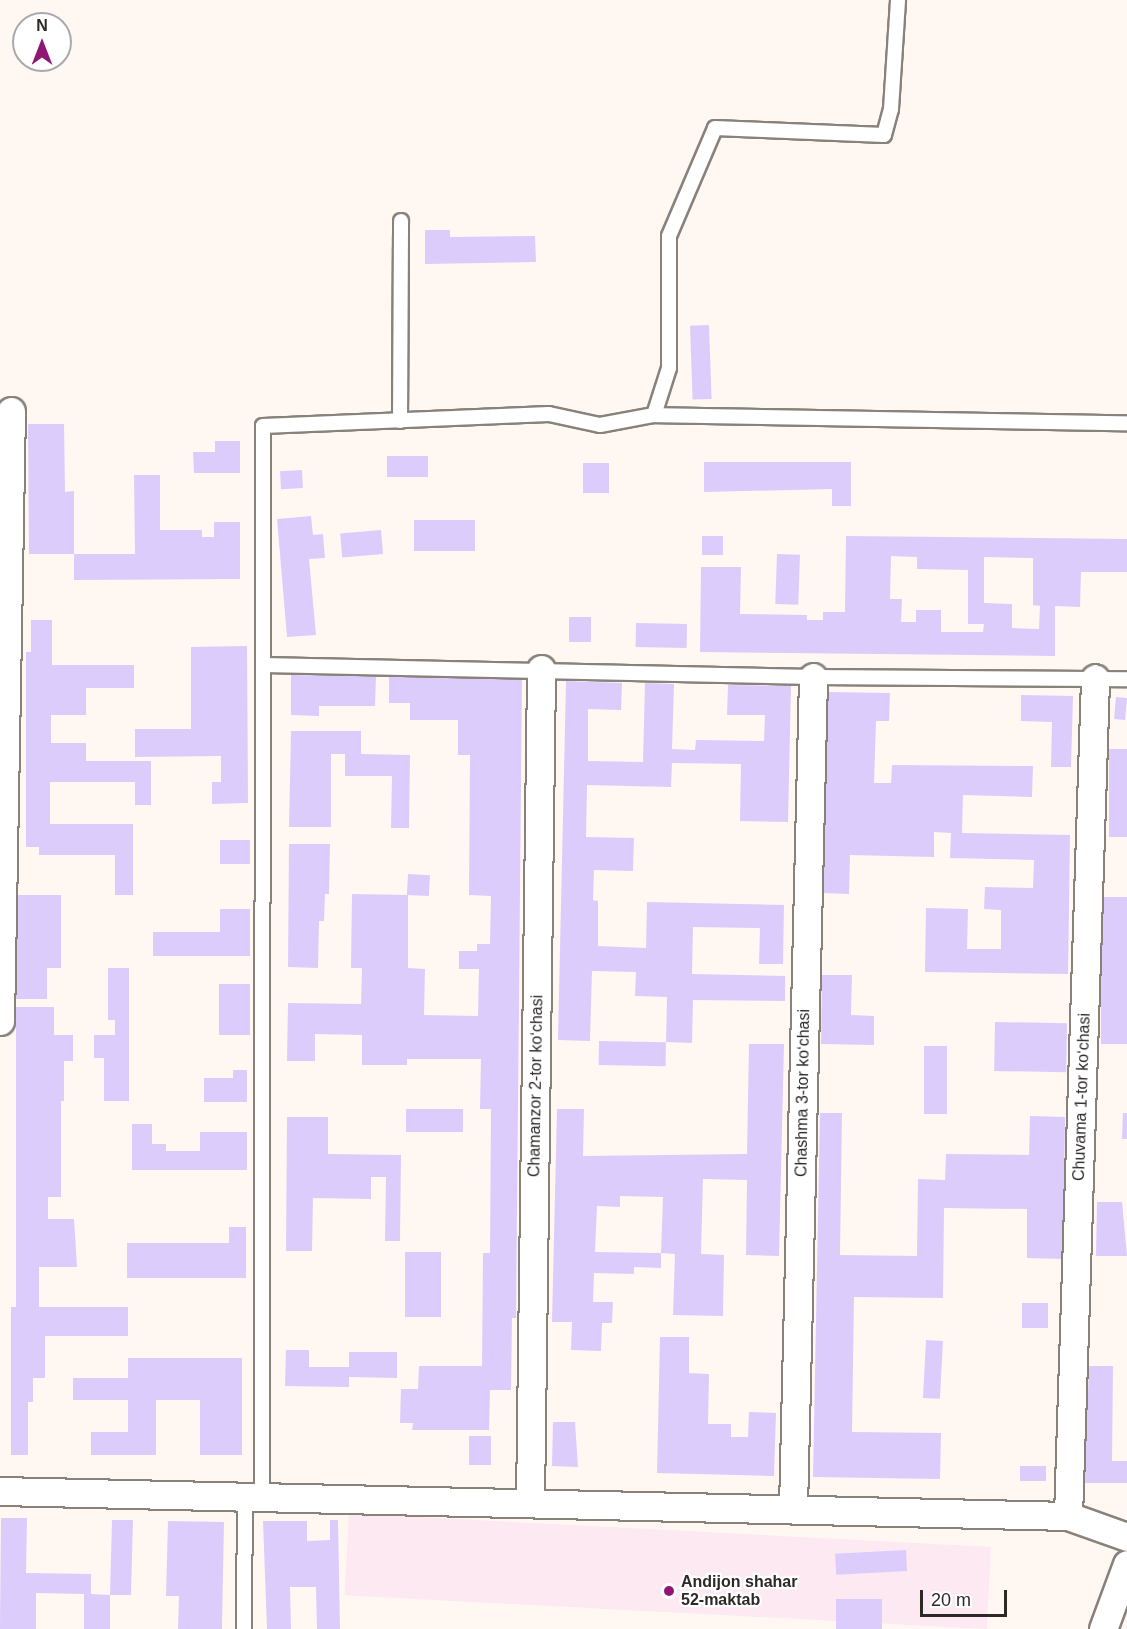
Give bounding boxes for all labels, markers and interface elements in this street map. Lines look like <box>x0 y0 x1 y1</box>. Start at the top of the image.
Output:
north arrow <box>12 12 72 72</box>
text: N <box>36 17 48 34</box>
street label: Chamanzor 2-tor koʻchasi <box>525 995 547 1177</box>
street label: Chashma 3-tor koʻchasi <box>792 1009 814 1177</box>
street label: Chuvama 1-tor koʻchasi <box>1069 1013 1095 1181</box>
place label: Andijon shahar 52-maktab <box>681 1572 797 1610</box>
scale bar <box>923 1578 1010 1616</box>
marker: Andijon shahar 52-maktab <box>662 1584 676 1598</box>
text: 20 m <box>931 1590 971 1610</box>

